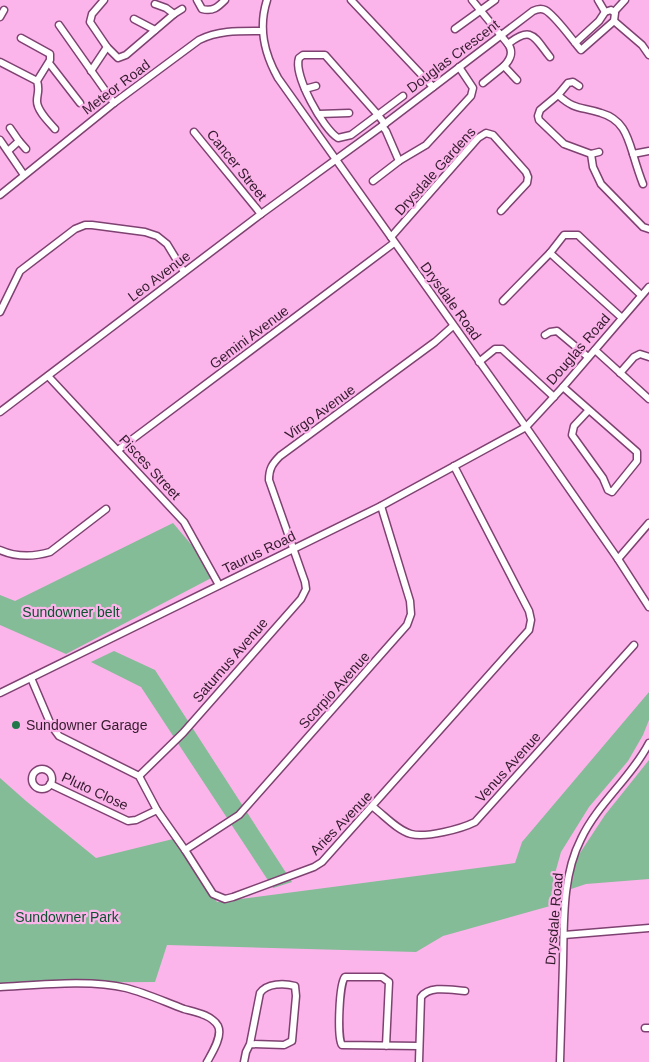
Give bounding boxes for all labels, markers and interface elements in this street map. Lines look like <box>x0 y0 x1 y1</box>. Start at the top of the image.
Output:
street label: Douglas Crescent <box>404 16 502 96</box>
street label: Meteor Road <box>79 56 153 118</box>
street label: Drysdale Gardens <box>391 124 479 218</box>
street label: Cancer Street <box>204 126 270 204</box>
street label: Leo Avenue <box>125 247 193 305</box>
street label: Drysdale Road <box>417 259 485 343</box>
street label: Gemini Avenue <box>206 302 292 372</box>
street label: Douglas Road <box>543 310 613 388</box>
street label: Virgo Avenue <box>282 381 358 443</box>
street label: Pisces Street <box>116 431 184 503</box>
street label: Taurus Road <box>220 527 298 577</box>
park label: Sundowner belt <box>22 604 120 620</box>
street label: Saturnus Avenue <box>189 614 271 705</box>
street label: Scorpio Avenue <box>295 648 373 732</box>
place label: Sundowner Garage <box>26 717 148 733</box>
marker: Sundowner Garage <box>10 719 22 731</box>
street label: Venus Avenue <box>472 728 544 806</box>
street label: Pluto Close <box>59 769 131 813</box>
street label: Aries Avenue <box>307 788 375 858</box>
street label: Drysdale Road <box>542 872 566 966</box>
park label: Sundowner Park <box>15 909 120 925</box>

